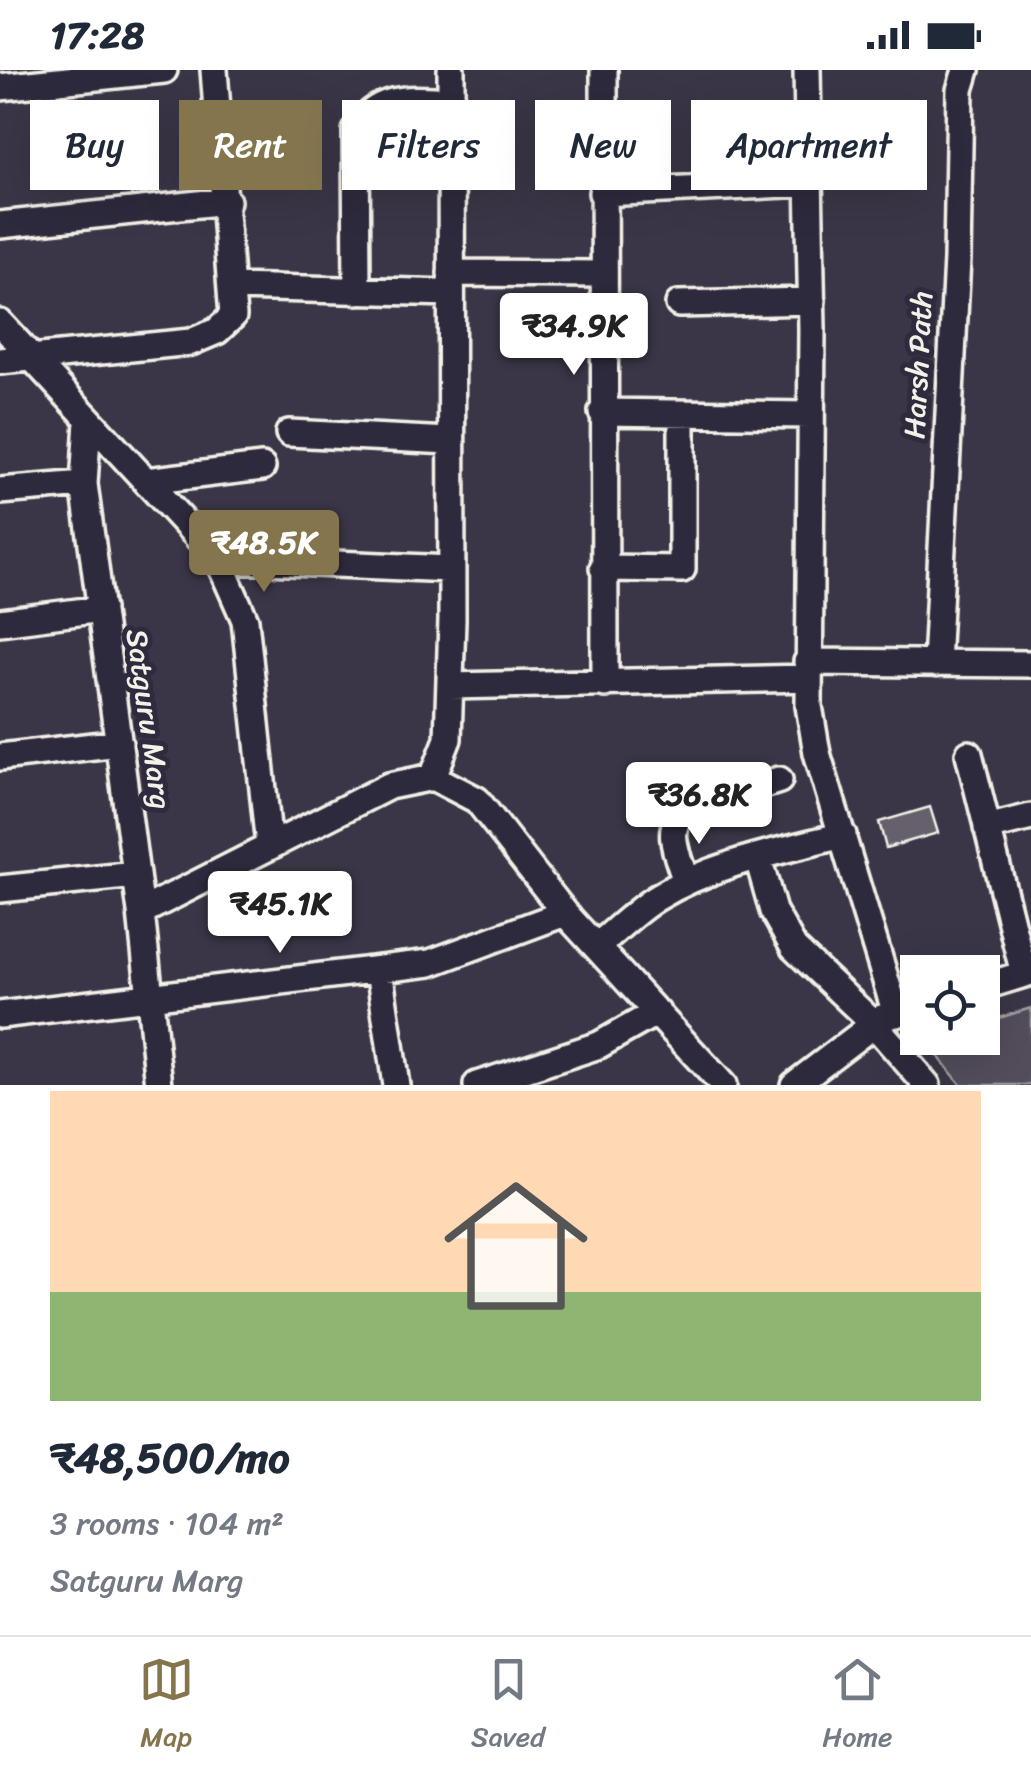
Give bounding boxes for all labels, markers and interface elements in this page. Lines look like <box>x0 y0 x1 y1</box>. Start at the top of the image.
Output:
text: 17:28 <box>50 2 144 69</box>
chip: Buy <box>30 100 159 190</box>
chip: Rent <box>179 100 322 190</box>
chip: Filters <box>342 100 515 190</box>
chip: New <box>535 100 671 190</box>
chip: Apartment <box>691 100 927 190</box>
street label: Harsh Path <box>887 290 949 440</box>
pin: ₹34.9K <box>493 293 655 378</box>
text: ₹34.9K <box>522 297 626 354</box>
pin: ₹48.5K <box>183 510 345 595</box>
text: ₹48.5K <box>211 514 317 571</box>
street label: Satguru Marg <box>110 625 188 813</box>
pin: ₹36.8K <box>618 762 780 847</box>
text: ₹36.8K <box>648 766 750 823</box>
pin: ₹45.1K <box>199 871 361 956</box>
text: ₹45.1K <box>230 875 330 932</box>
map controls <box>900 955 1000 1055</box>
button: locate <box>900 955 1000 1055</box>
icon: home <box>426 1156 606 1336</box>
text: ₹48,500/mo <box>50 1421 290 1495</box>
text: 3 rooms · 104 m² <box>50 1495 284 1552</box>
text: Satguru Marg <box>50 1552 244 1609</box>
tab: Map <box>139 1652 194 1761</box>
tab: Saved <box>471 1652 545 1761</box>
tab: Home <box>822 1652 892 1761</box>

